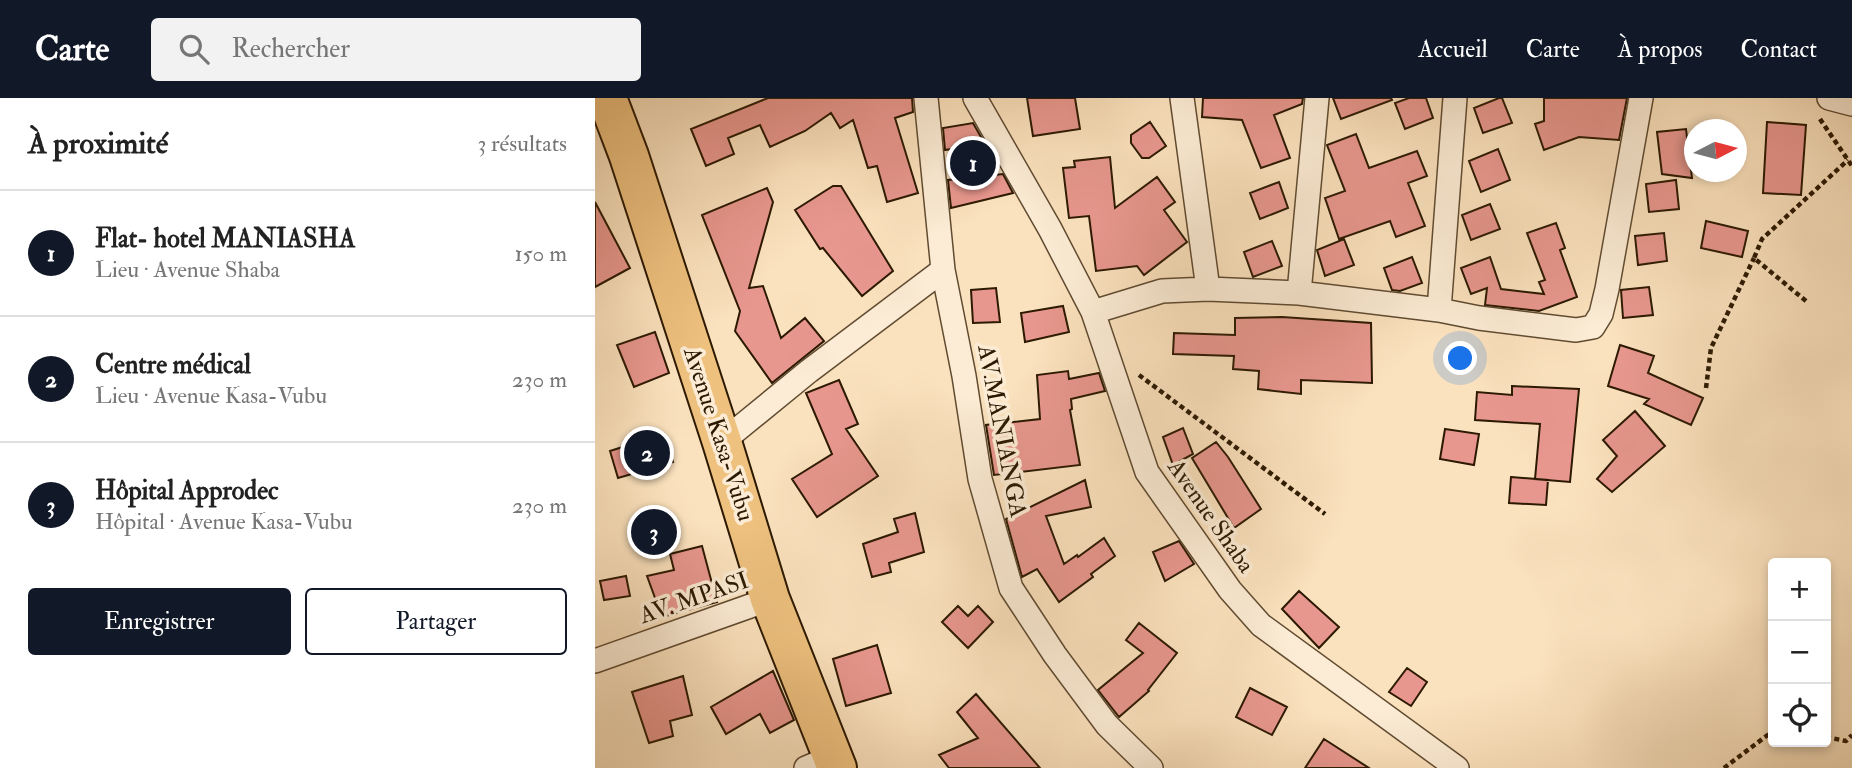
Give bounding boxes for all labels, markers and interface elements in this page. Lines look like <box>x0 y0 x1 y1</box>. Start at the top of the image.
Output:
search box <box>151 18 641 81</box>
text: Carte <box>35 29 109 70</box>
icon: search <box>175 30 213 68</box>
text: Rechercher <box>231 33 350 65</box>
text: Accueil <box>1418 34 1488 65</box>
text: Carte <box>1526 34 1580 65</box>
text: À propos <box>1618 34 1703 65</box>
text: Contact <box>1741 34 1817 65</box>
north arrow <box>1684 119 1747 182</box>
text: À proximité <box>28 125 168 162</box>
text: 3 résultats <box>477 129 567 158</box>
pin: 1 <box>950 137 996 189</box>
text: Flat- hotel MANIASHA <box>95 223 355 255</box>
text: 1 <box>47 239 55 268</box>
text: 150 m <box>514 239 567 268</box>
text: Lieu · Avenue Shaba <box>95 255 280 284</box>
street label: AV.MANIANGA <box>970 341 1034 520</box>
your location <box>1443 341 1477 375</box>
street label: Avenue Kasa-Vubu <box>676 342 762 525</box>
text: Centre médical <box>95 349 251 381</box>
text: 2 <box>45 365 57 394</box>
text: 230 m <box>512 365 567 394</box>
text: Lieu · Avenue Kasa-Vubu <box>95 381 327 410</box>
pin: 2 <box>624 427 670 479</box>
street label: Avenue Shaba <box>1160 452 1262 580</box>
text: Hôpital Approdec <box>95 475 279 507</box>
text: 3 <box>47 491 55 520</box>
text: 230 m <box>512 491 567 520</box>
pin: 3 <box>631 506 677 558</box>
text: Hôpital · Avenue Kasa-Vubu <box>95 507 353 536</box>
map controls <box>1768 558 1831 747</box>
button: + <box>1768 558 1831 621</box>
street label: AV. MPASI <box>634 565 753 631</box>
button: Enregistrer <box>28 588 291 655</box>
button: Partager <box>305 588 567 655</box>
button: − <box>1768 621 1831 684</box>
button: locate <box>1768 684 1831 747</box>

